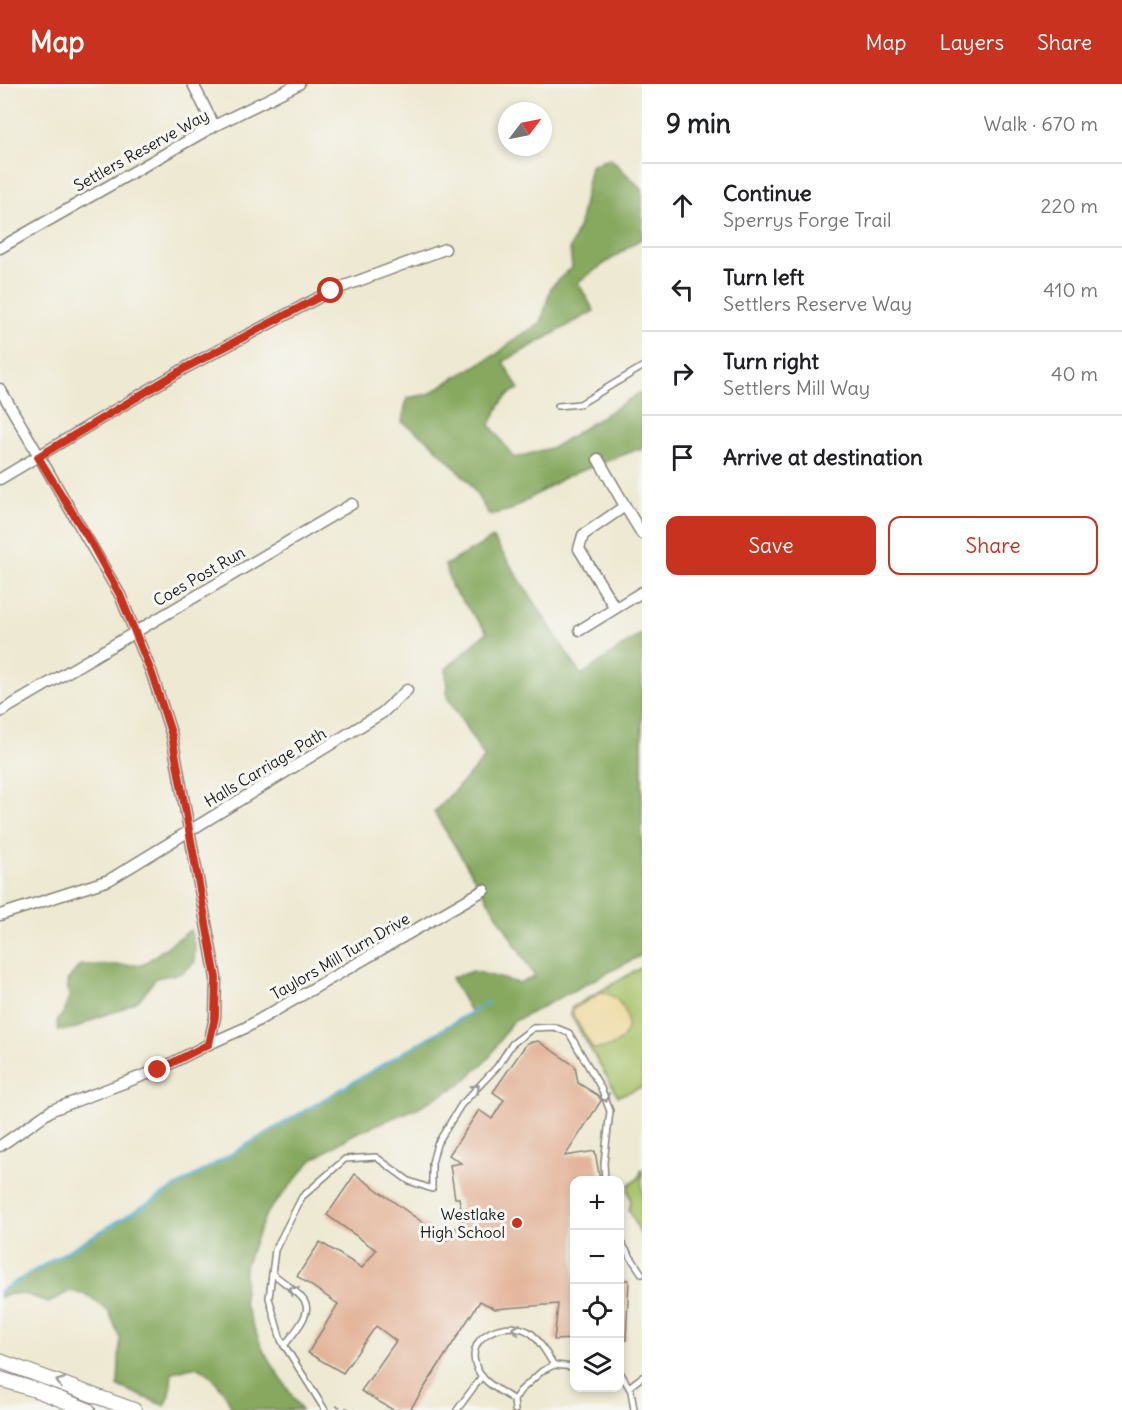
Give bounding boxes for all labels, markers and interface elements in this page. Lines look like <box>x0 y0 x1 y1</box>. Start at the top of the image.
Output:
text: Map <box>30 24 84 60</box>
text: Map <box>866 29 906 56</box>
text: Layers <box>939 29 1004 56</box>
text: Share <box>1037 29 1092 56</box>
north arrow <box>498 102 552 156</box>
street label: Settlers Reserve Way <box>70 105 212 195</box>
text: 9 min <box>666 107 731 140</box>
text: Walk · 670 m <box>984 111 1098 136</box>
text: Continue <box>723 179 812 207</box>
icon: ahead <box>666 189 699 222</box>
text: 220 m <box>1041 193 1098 218</box>
text: Sperrys Forge Trail <box>723 207 892 232</box>
text: Turn left <box>723 263 804 291</box>
icon: left <box>666 273 699 306</box>
route start <box>317 277 343 303</box>
text: 410 m <box>1043 277 1098 302</box>
text: Settlers Reserve Way <box>723 291 912 316</box>
text: Turn right <box>723 347 819 375</box>
icon: right <box>666 357 699 390</box>
text: 40 m <box>1051 361 1098 386</box>
text: Settlers Mill Way <box>723 375 870 400</box>
icon: arrive <box>666 441 699 474</box>
text: Arrive at destination <box>723 443 923 471</box>
button: Save <box>666 516 876 575</box>
button: Share <box>888 516 1098 575</box>
street label: Coes Post Run <box>150 542 248 610</box>
street label: Halls Carriage Path <box>200 723 330 811</box>
street label: Taylors Mill Turn Drive <box>267 908 413 1004</box>
route end <box>144 1056 170 1082</box>
one-way arrow <box>469 1084 480 1095</box>
one-way arrow <box>598 1092 610 1103</box>
map controls <box>570 1176 624 1392</box>
button: + <box>570 1176 624 1230</box>
place label: Westlake High School <box>420 1204 505 1242</box>
marker: Westlake High School <box>510 1216 524 1230</box>
button: − <box>570 1230 624 1284</box>
button: locate <box>570 1284 624 1338</box>
one-way arrow <box>289 1286 300 1297</box>
one-way arrow <box>511 1323 521 1336</box>
button: layers <box>570 1338 624 1392</box>
one-way arrow <box>55 1376 66 1389</box>

